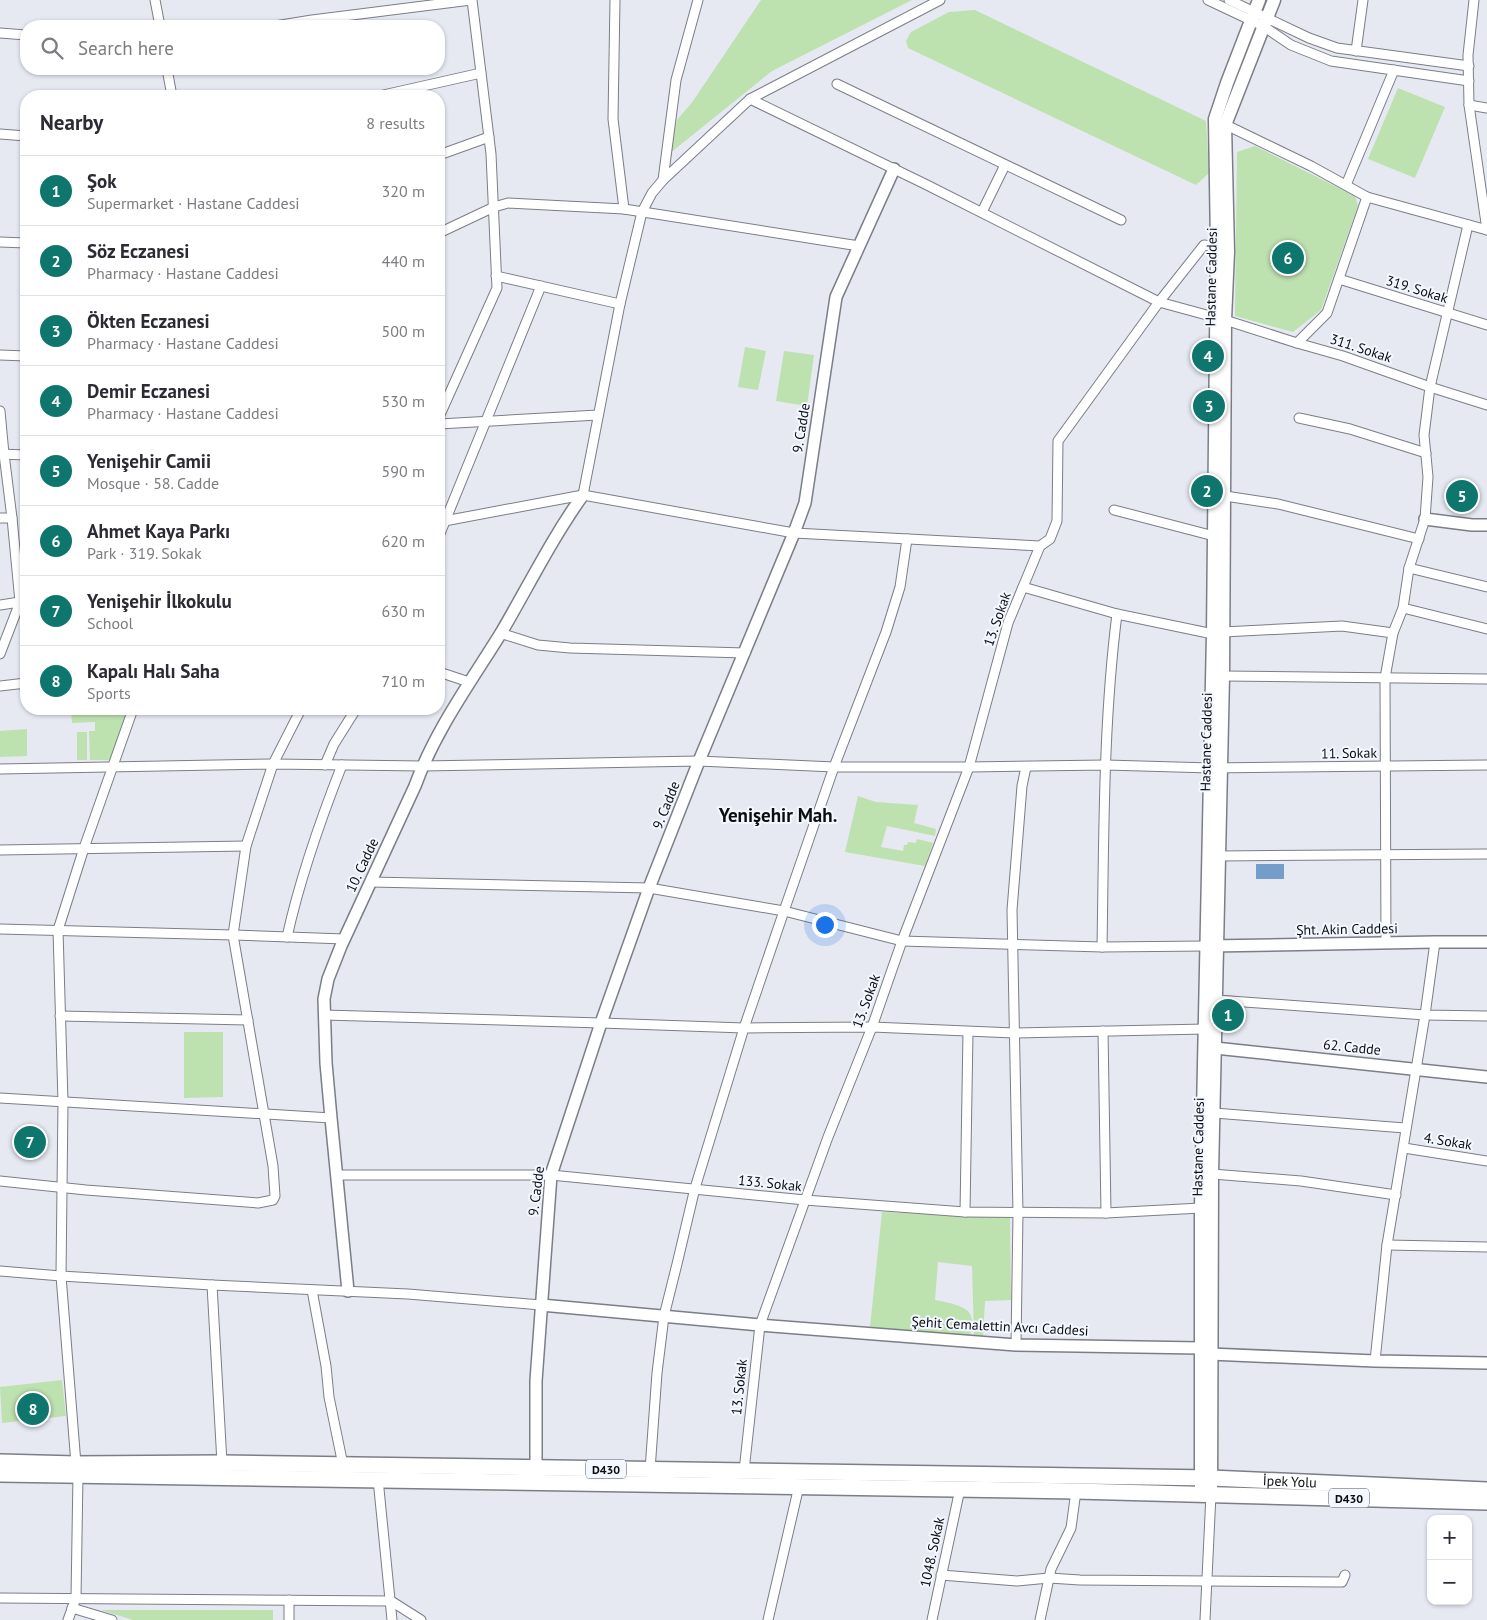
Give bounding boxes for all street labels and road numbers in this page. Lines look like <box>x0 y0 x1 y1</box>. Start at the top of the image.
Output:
street label: Hastane Caddesi <box>1201 227 1221 327</box>
street label: 319. Sokak <box>1384 271 1450 307</box>
street label: 311. Sokak <box>1328 330 1394 367</box>
street label: 9. Cadde <box>788 402 814 454</box>
street label: 13. Sokak <box>979 589 1015 649</box>
street label: Hastane Caddesi <box>1196 692 1216 792</box>
street label: 11. Sokak <box>1321 744 1378 762</box>
street label: 9. Cadde <box>648 778 684 832</box>
street label: 10. Cadde <box>342 835 382 895</box>
street label: Şht. Akin Caddesi <box>1296 919 1398 939</box>
street label: 13. Sokak <box>848 971 884 1030</box>
street label: 62. Cadde <box>1322 1035 1382 1059</box>
street label: Hastane Caddesi <box>1188 1097 1208 1197</box>
street label: 4. Sokak <box>1423 1128 1474 1154</box>
street label: 9. Cadde <box>524 1165 548 1217</box>
street label: 133. Sokak <box>737 1171 803 1195</box>
street label: Şehit Cemalettin Avcı Caddesi <box>911 1312 1089 1340</box>
street label: 13. Sokak <box>727 1358 751 1416</box>
road number: D430 <box>586 1460 626 1478</box>
street label: İpek Yolu <box>1262 1471 1317 1492</box>
road number: D430 <box>1329 1489 1369 1508</box>
street label: 1048. Sokak <box>916 1515 948 1589</box>

